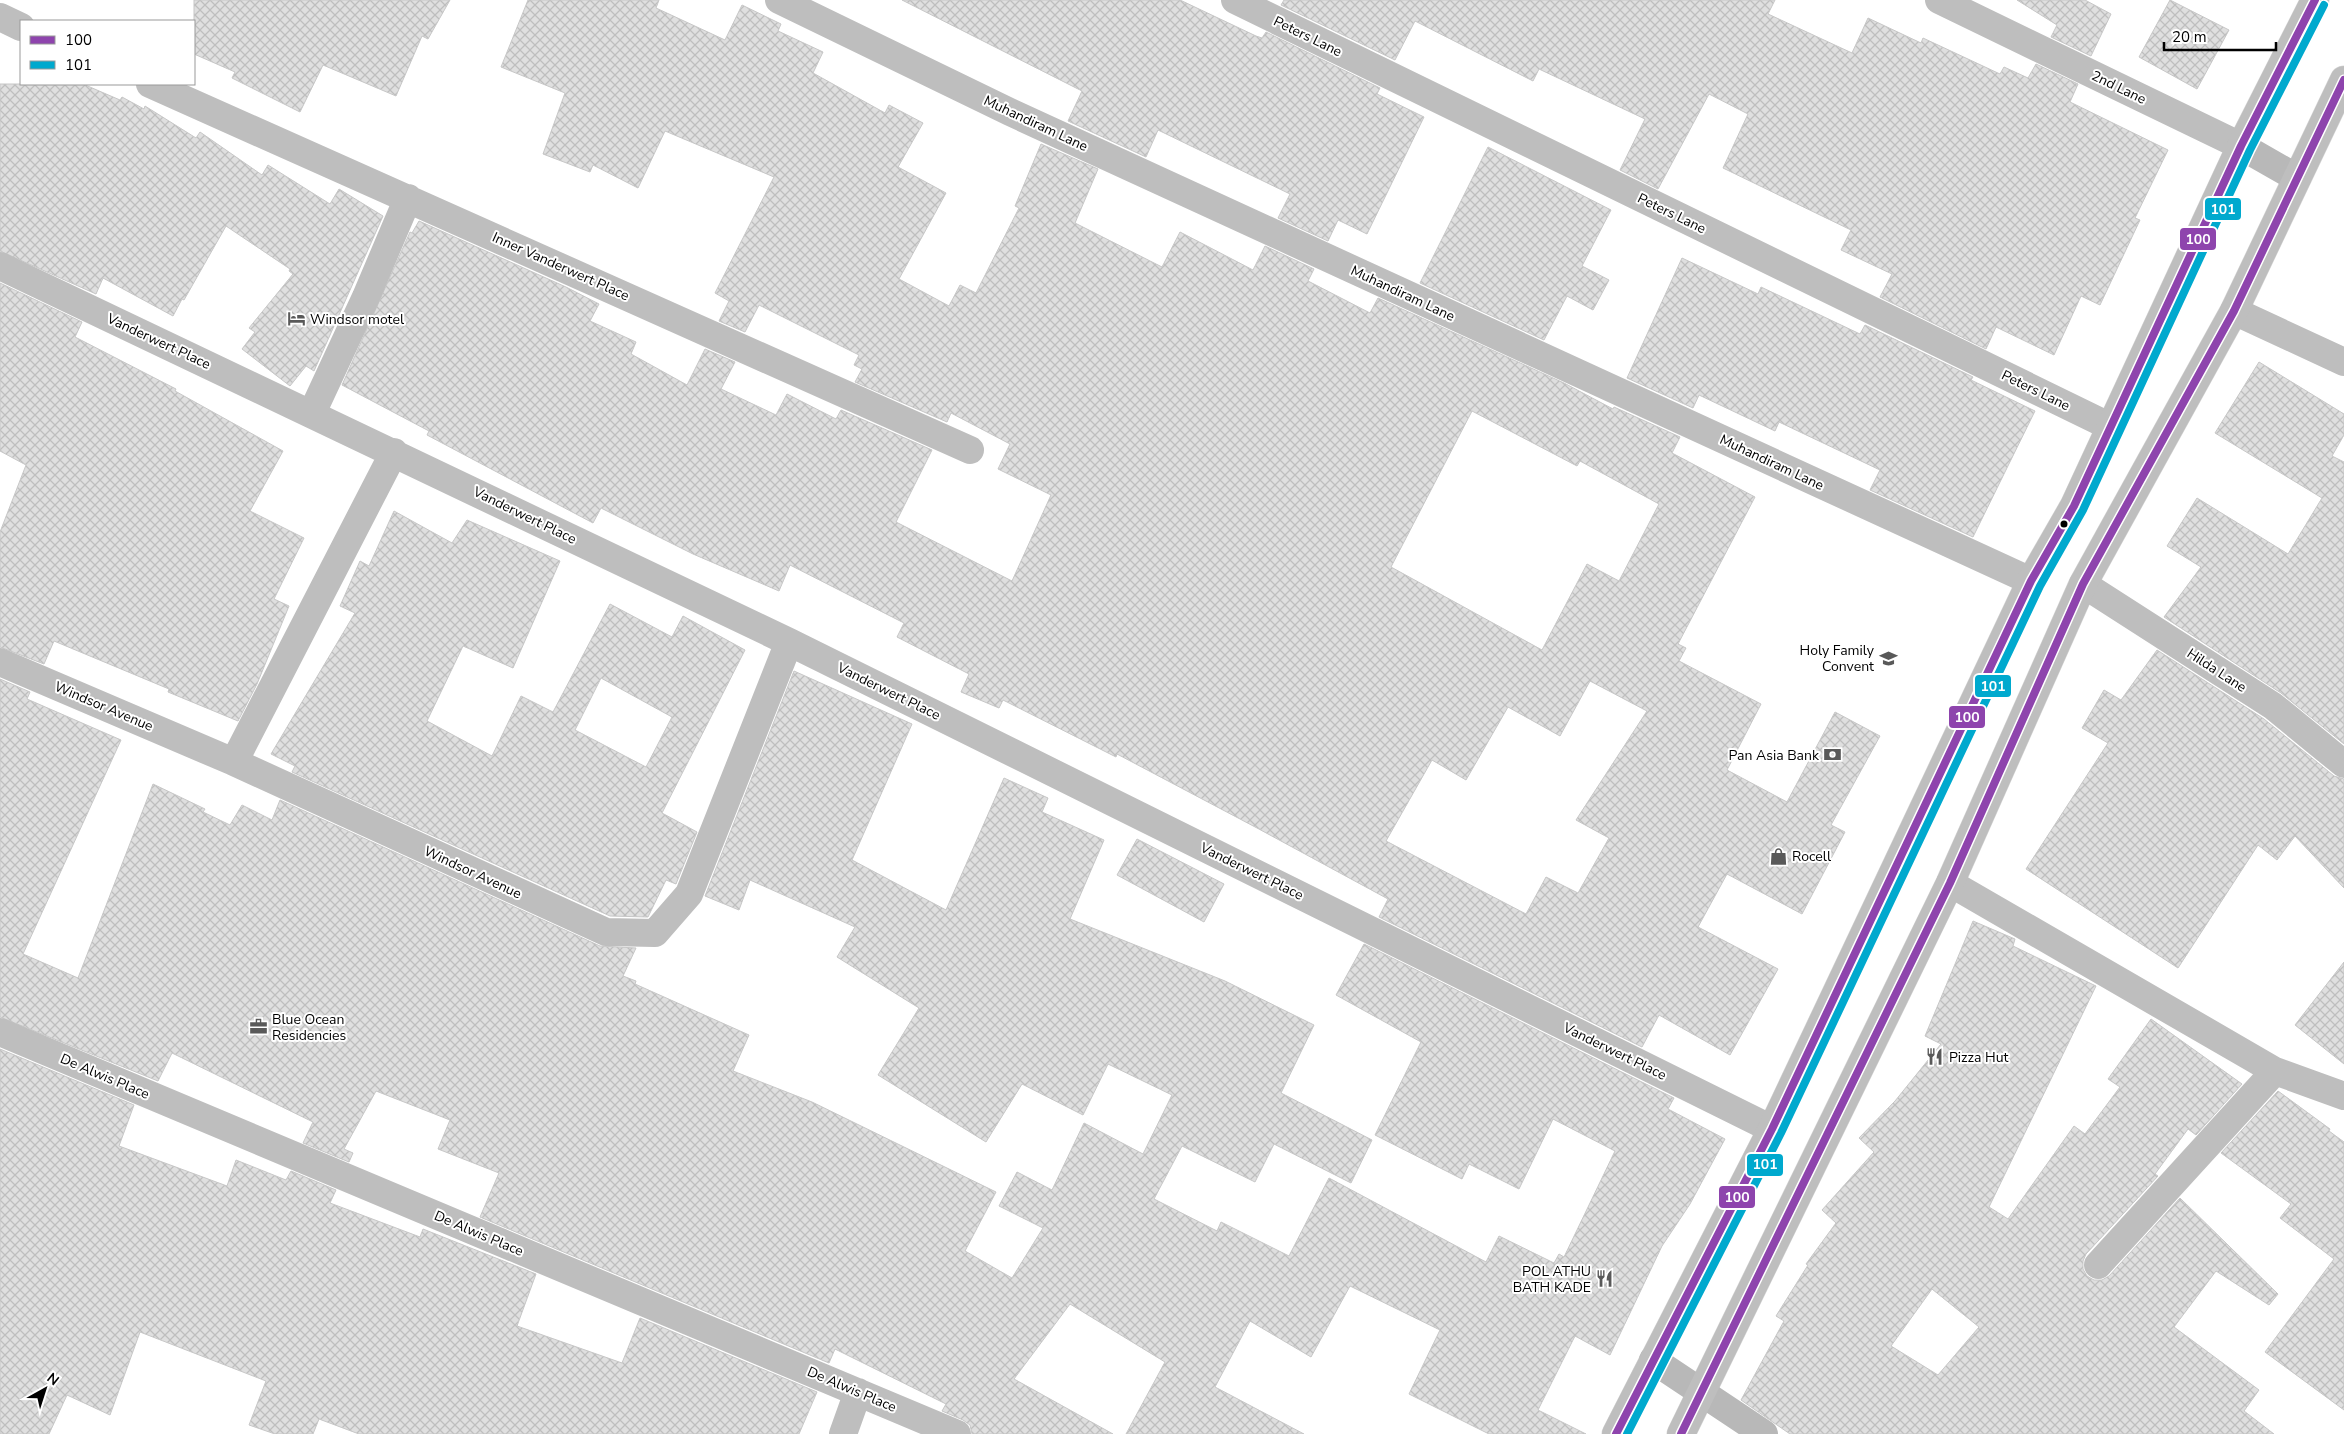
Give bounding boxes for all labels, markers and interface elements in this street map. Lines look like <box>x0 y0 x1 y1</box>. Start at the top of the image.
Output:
street label: Peters Lane <box>1270 12 1345 61</box>
legend <box>20 20 195 85</box>
scale bar <box>2164 20 2276 52</box>
text: 20 m <box>2172 27 2207 47</box>
text: 100 <box>65 30 92 50</box>
text: 101 <box>65 55 92 75</box>
street label: 2nd Lane <box>2088 66 2149 109</box>
street label: Muhandiram Lane <box>981 91 1091 156</box>
street label: Peters Lane <box>1634 189 1709 238</box>
line badge: 101 <box>2204 197 2242 221</box>
text: 101 <box>2210 200 2236 219</box>
line badge: 100 <box>2179 227 2217 251</box>
street label: Inner Vanderwert Place <box>489 228 632 305</box>
text: 100 <box>2185 230 2211 249</box>
street label: Muhandiram Lane <box>1348 261 1458 326</box>
street label: Vanderwert Place <box>103 309 214 374</box>
hotel icon: Windsor motel <box>286 309 306 329</box>
place label: Windsor motel <box>310 310 405 329</box>
street label: Peters Lane <box>1998 366 2073 415</box>
street label: Muhandiram Lane <box>1717 430 1827 495</box>
street label: Vanderwert Place <box>469 482 579 549</box>
unlabelled marker <box>2059 519 2069 529</box>
place label: Holy Family Convent <box>1800 641 1875 676</box>
street label: Hilda Lane <box>2183 644 2250 697</box>
school or university icon: Holy Family Convent <box>1878 648 1898 668</box>
street label: Vanderwert Place <box>833 658 943 725</box>
line badge: 101 <box>1974 674 2012 698</box>
street label: Windsor Avenue <box>52 677 156 736</box>
text: 101 <box>1980 677 2006 696</box>
line badge: 100 <box>1948 705 1986 729</box>
text: 100 <box>1954 708 1980 727</box>
bank icon: Pan Asia Bank <box>1823 745 1843 765</box>
place label: Pan Asia Bank <box>1729 746 1820 765</box>
street label: Vanderwert Place <box>1196 838 1306 905</box>
street label: Windsor Avenue <box>421 842 525 903</box>
shop icon: Rocell <box>1768 846 1788 866</box>
place label: Rocell <box>1792 847 1832 866</box>
place label: Blue Ocean Residencies <box>272 1010 346 1045</box>
office icon: Blue Ocean Residencies <box>248 1017 268 1037</box>
street label: Vanderwert Place <box>1559 1018 1669 1085</box>
restaurant icon: Pizza Hut <box>1925 1047 1945 1067</box>
place label: Pizza Hut <box>1949 1048 2009 1067</box>
street label: De Alwis Place <box>57 1049 152 1104</box>
line badge: 101 <box>1746 1153 1784 1177</box>
text: 101 <box>1752 1155 1778 1174</box>
line badge: 100 <box>1718 1185 1756 1209</box>
text: 100 <box>1724 1188 1750 1207</box>
street label: De Alwis Place <box>431 1206 526 1261</box>
place label: POL ATHU BATH KADE <box>1513 1262 1591 1297</box>
restaurant icon: POL ATHU BATH KADE <box>1595 1269 1615 1289</box>
street label: De Alwis Place <box>804 1362 899 1417</box>
north arrow <box>20 1364 70 1414</box>
text: N <box>43 1369 63 1390</box>

